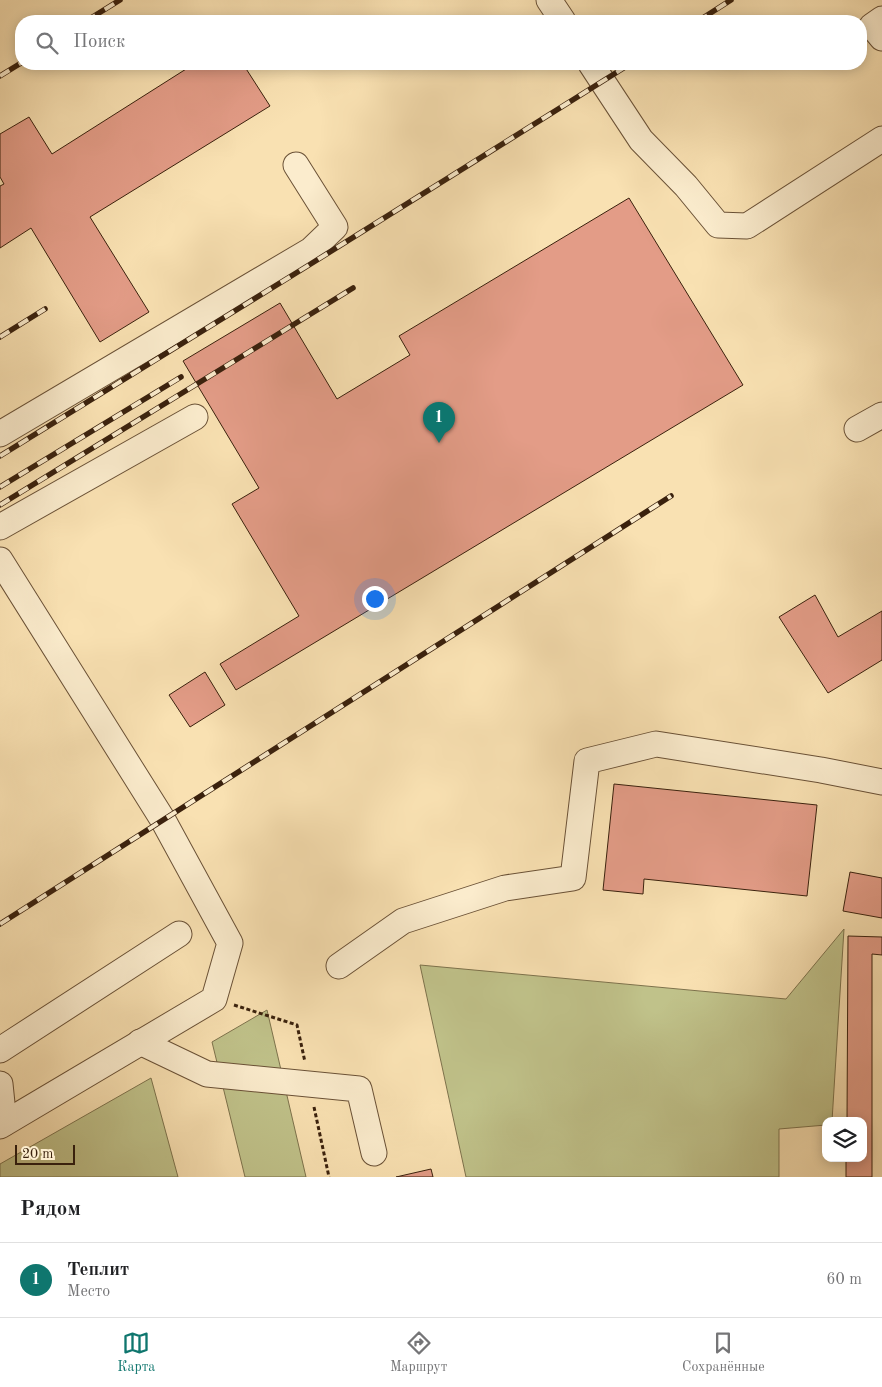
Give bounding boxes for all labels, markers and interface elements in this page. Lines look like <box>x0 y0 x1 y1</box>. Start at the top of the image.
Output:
search box <box>15 15 867 70</box>
icon: search <box>33 29 61 57</box>
text: Поиск <box>73 33 125 52</box>
pin: 1 <box>423 402 455 443</box>
your location <box>362 586 388 612</box>
map controls <box>822 1117 867 1162</box>
button: layers <box>822 1117 867 1162</box>
scale bar <box>15 1142 75 1165</box>
text: 20 m <box>22 1147 53 1161</box>
text: Рядом <box>20 1199 81 1220</box>
text: Теплит <box>67 1261 129 1280</box>
text: 1 <box>31 1272 41 1288</box>
text: 60 m <box>826 1272 862 1288</box>
text: Место <box>67 1284 110 1300</box>
tab: Карта <box>117 1329 155 1376</box>
tab: Маршрут <box>390 1329 447 1376</box>
tab: Сохранённые <box>682 1329 765 1376</box>

